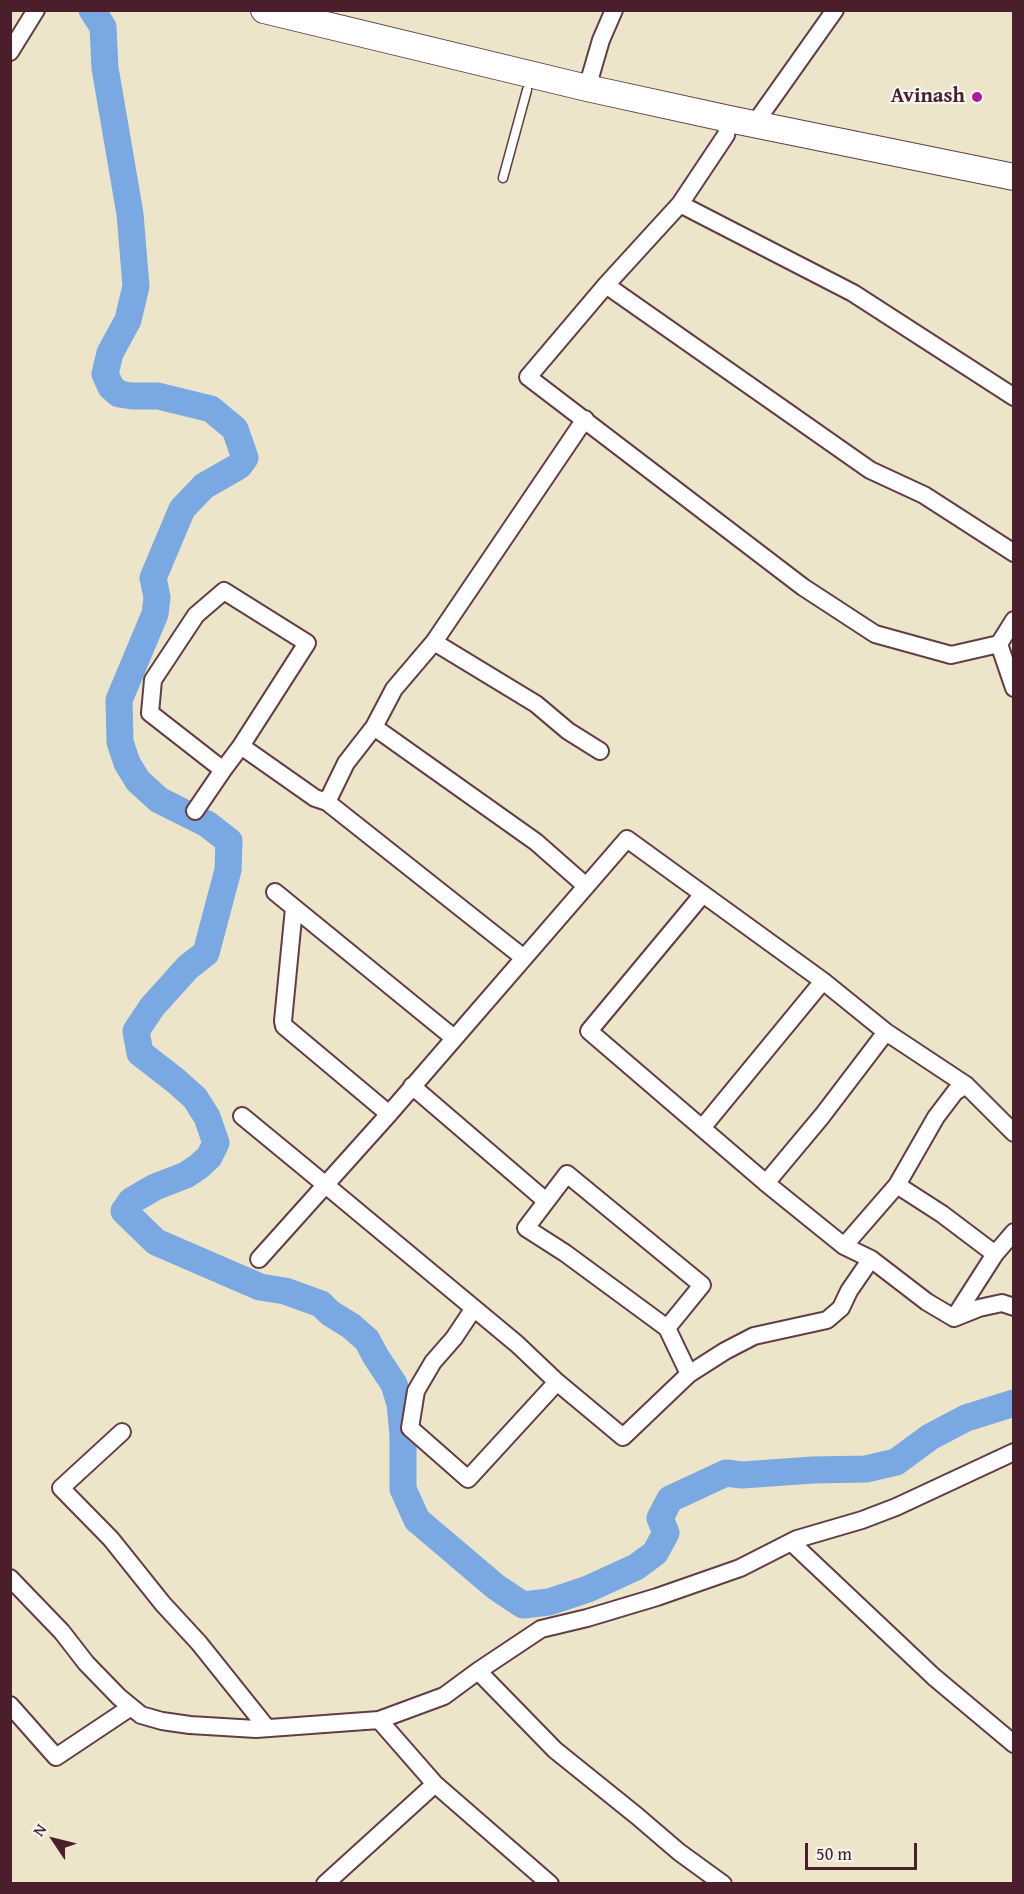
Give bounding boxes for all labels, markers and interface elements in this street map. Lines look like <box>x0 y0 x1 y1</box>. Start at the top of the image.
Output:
place label: Avinash <box>891 84 965 110</box>
marker: Avinash <box>970 90 984 104</box>
north arrow <box>24 1810 84 1870</box>
text: N <box>26 1818 52 1841</box>
scale bar <box>808 1831 920 1869</box>
text: 50 m <box>816 1840 852 1867</box>

